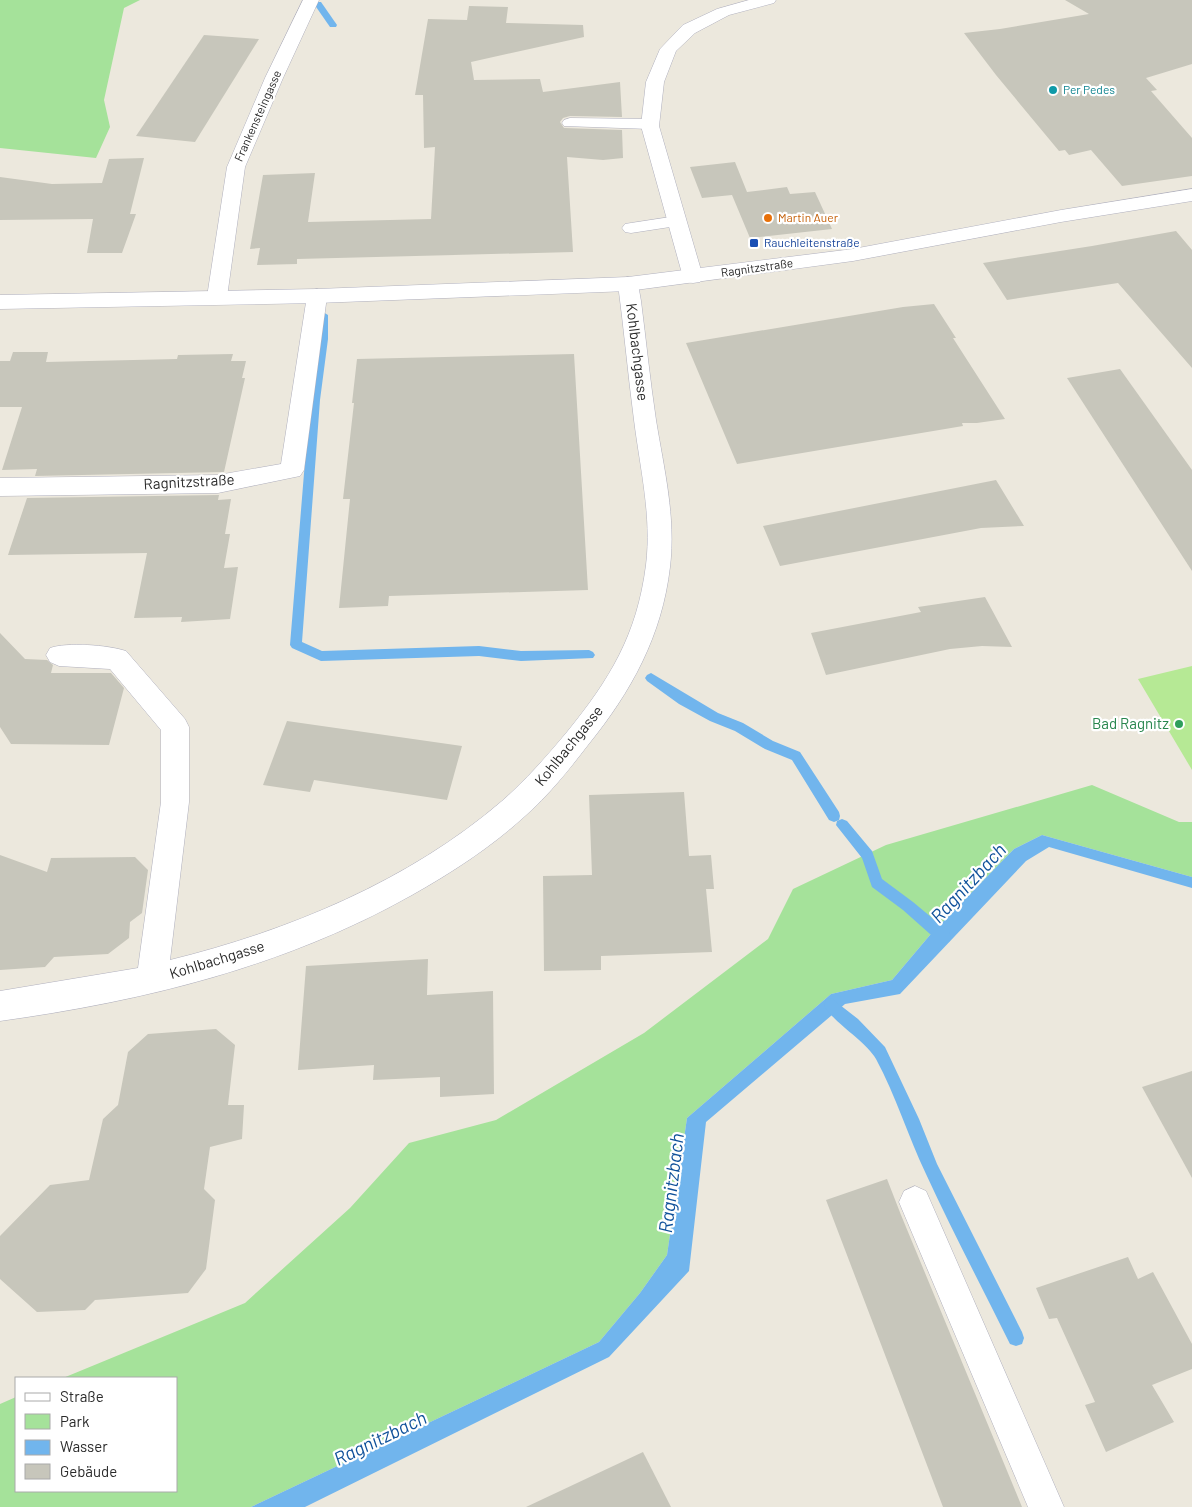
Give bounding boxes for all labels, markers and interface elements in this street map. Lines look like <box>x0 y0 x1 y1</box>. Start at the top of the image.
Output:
street label: Frankensteingasse <box>231 68 284 163</box>
place label: Per Pedes <box>1063 82 1115 96</box>
marker: Per Pedes <box>1047 84 1059 96</box>
place label: Martin Auer <box>778 210 839 224</box>
marker: Martin Auer <box>762 212 774 224</box>
place label: Rauchleitenstraße <box>764 235 860 249</box>
marker: Rauchleitenstraße <box>748 237 760 249</box>
street label: Ragnitzstraße <box>720 255 794 279</box>
street label: Kohlbachgasse <box>623 302 653 402</box>
street label: Ragnitzstraße <box>143 470 235 492</box>
street label: Kohlbachgasse <box>530 702 606 789</box>
place label: Bad Ragnitz <box>1092 714 1169 732</box>
marker: Bad Ragnitz <box>1173 718 1185 730</box>
water label: Ragnitzbach <box>925 838 1010 927</box>
street label: Kohlbachgasse <box>167 936 266 982</box>
water label: Ragnitzbach <box>653 1132 688 1234</box>
legend <box>15 1377 178 1492</box>
text: Straße <box>60 1387 104 1405</box>
water label: Ragnitzbach <box>330 1405 430 1470</box>
text: Park <box>60 1412 90 1430</box>
text: Wasser <box>60 1437 108 1455</box>
text: Gebäude <box>60 1462 117 1480</box>

